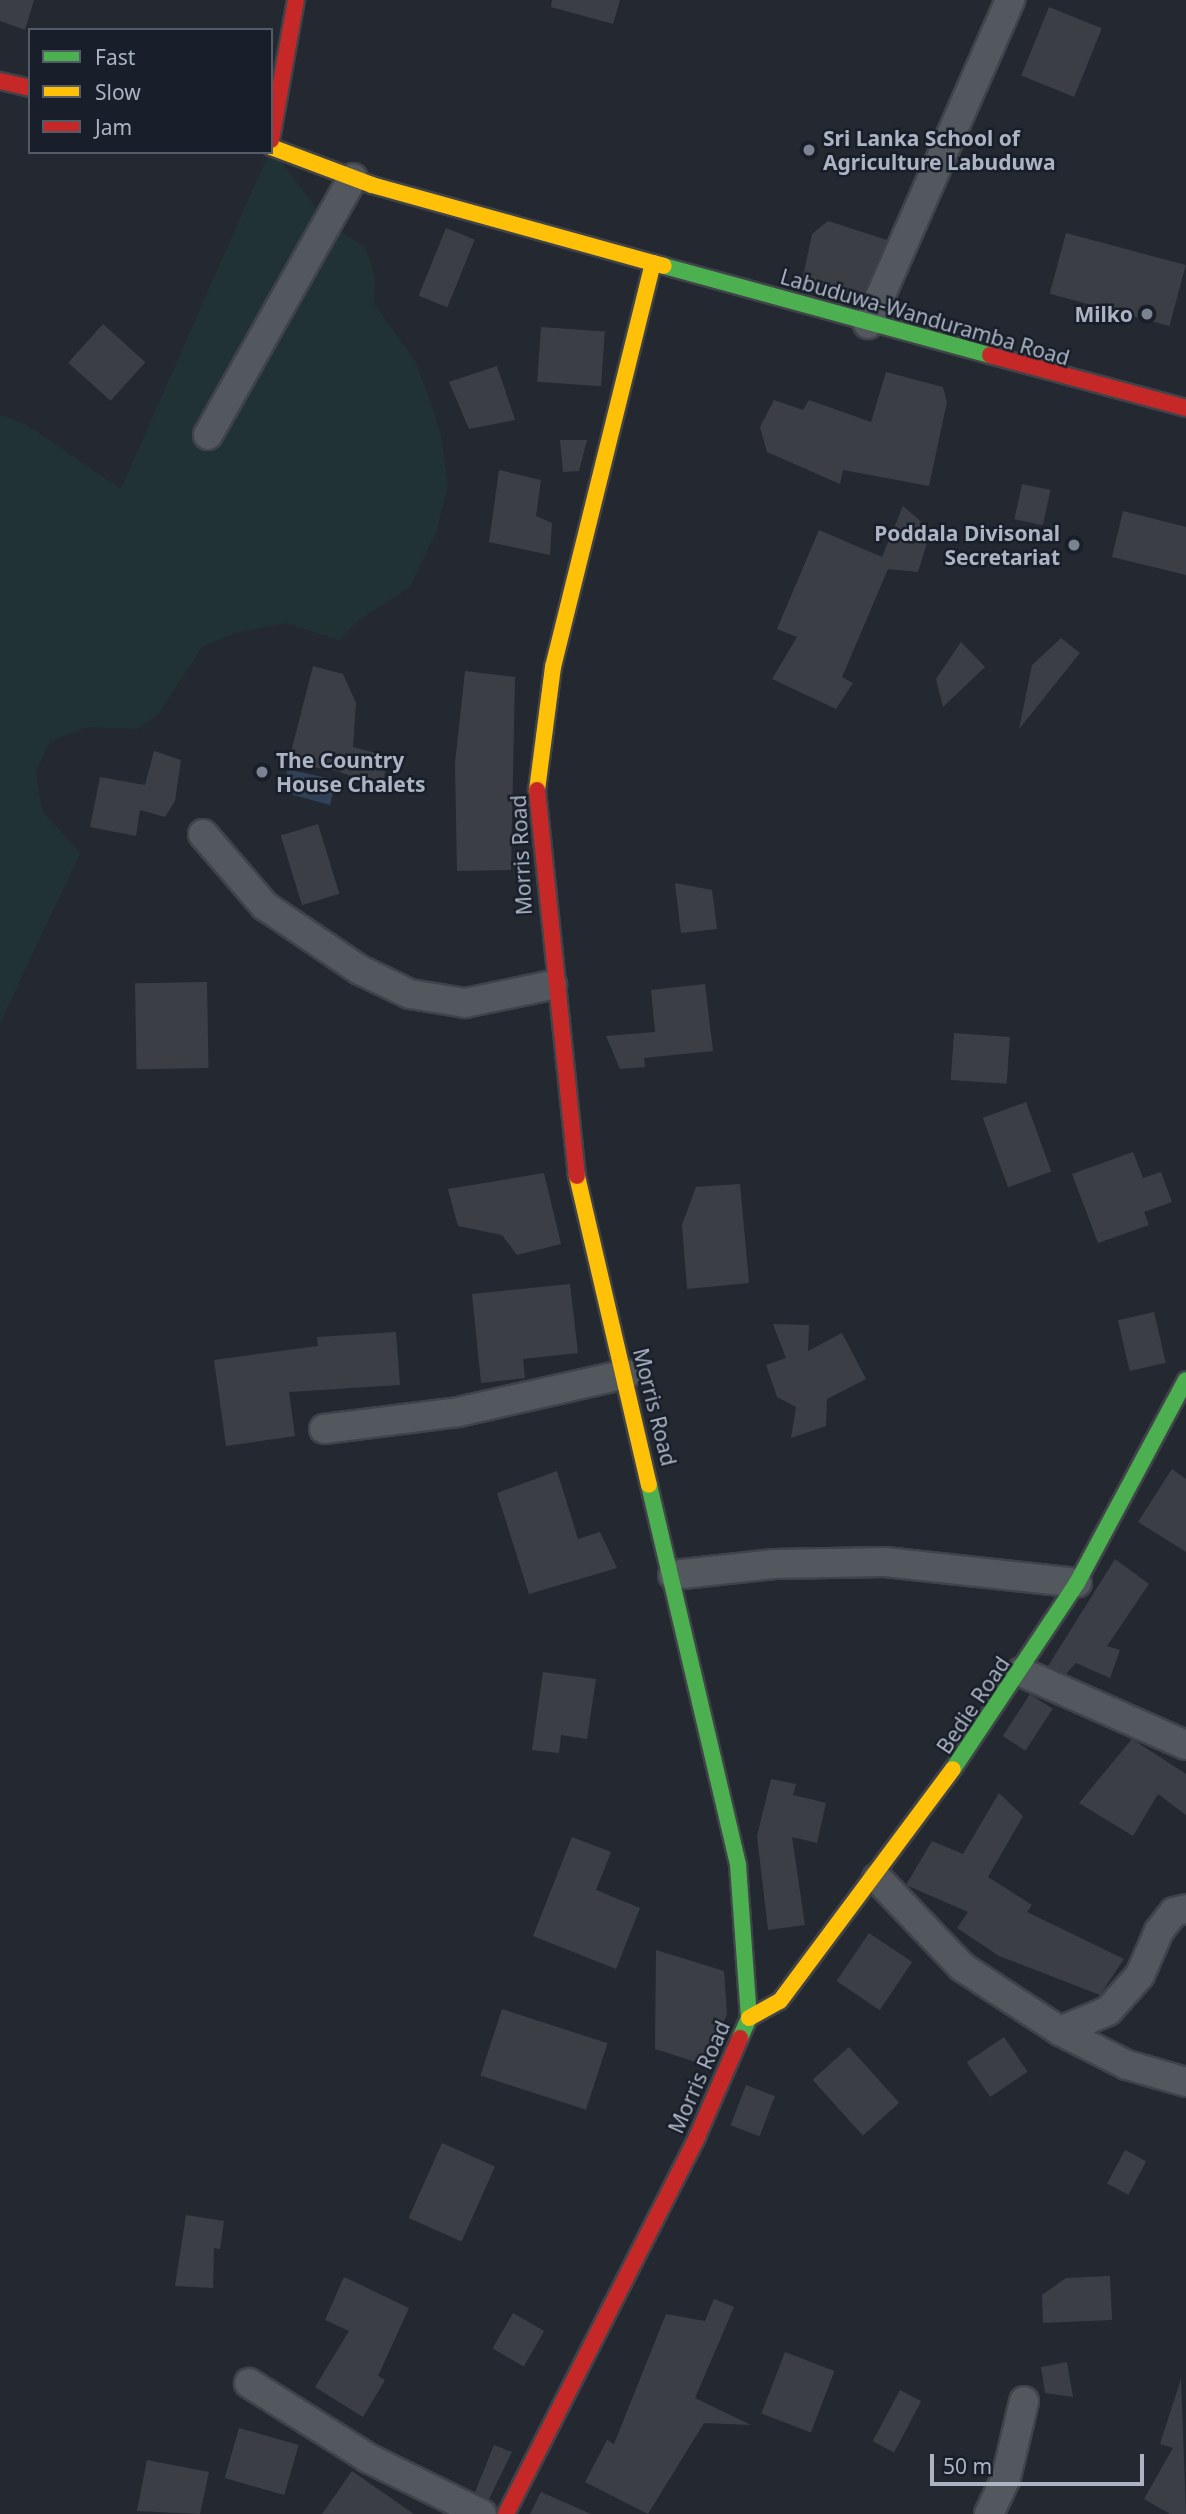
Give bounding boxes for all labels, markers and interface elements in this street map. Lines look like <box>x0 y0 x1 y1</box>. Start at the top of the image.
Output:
legend <box>28 28 273 154</box>
text: Fast <box>95 43 135 71</box>
text: Slow <box>95 78 141 106</box>
text: Jam <box>95 113 132 141</box>
place label: Sri Lanka School of Agriculture Labuduwa <box>823 125 1056 175</box>
marker: Sri Lanka School of Agriculture Labuduwa <box>801 142 817 158</box>
street label: Labuduwa-Wanduramba Road <box>777 264 1073 370</box>
place label: Milko <box>1075 301 1133 327</box>
marker: Milko <box>1139 306 1155 322</box>
place label: Poddala Divisonal Secretariat <box>874 520 1060 570</box>
marker: Poddala Divisonal Secretariat <box>1066 537 1082 553</box>
place label: The Country House Chalets <box>276 747 426 797</box>
marker: The Country House Chalets <box>254 764 270 780</box>
street label: Morris Road <box>505 794 537 916</box>
street label: Morris Road <box>628 1345 682 1469</box>
street label: Bedie Road <box>931 1652 1015 1758</box>
street label: Morris Road <box>663 2017 735 2137</box>
scale bar <box>934 2440 1148 2484</box>
text: 50 m <box>943 2452 992 2480</box>

